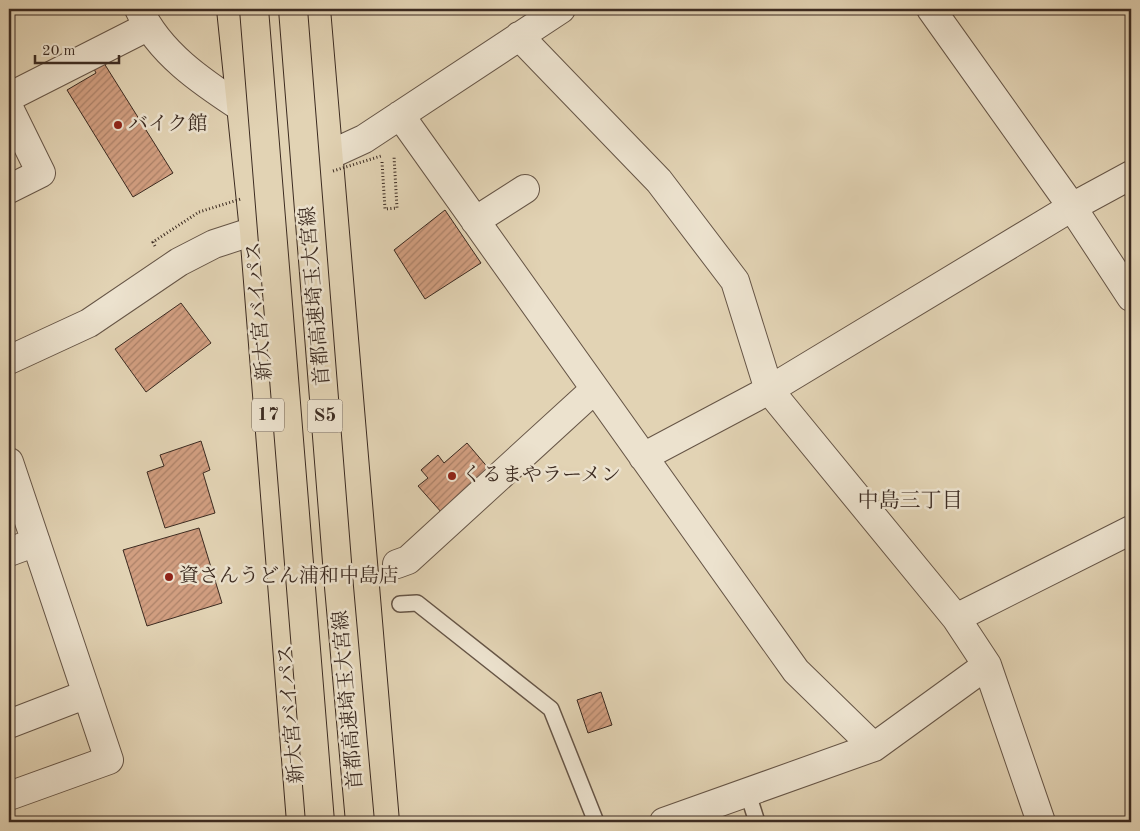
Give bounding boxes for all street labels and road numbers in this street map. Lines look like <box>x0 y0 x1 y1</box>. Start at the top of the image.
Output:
street label: 首都高速埼玉大宮線 <box>296 205 334 387</box>
street label: 新大宮バイパス <box>242 241 276 382</box>
road number: 17 <box>252 398 284 432</box>
road number: S5 <box>308 400 342 432</box>
street label: 首都高速埼玉大宮線 <box>329 609 367 791</box>
street label: 新大宮バイパス <box>274 644 308 785</box>

